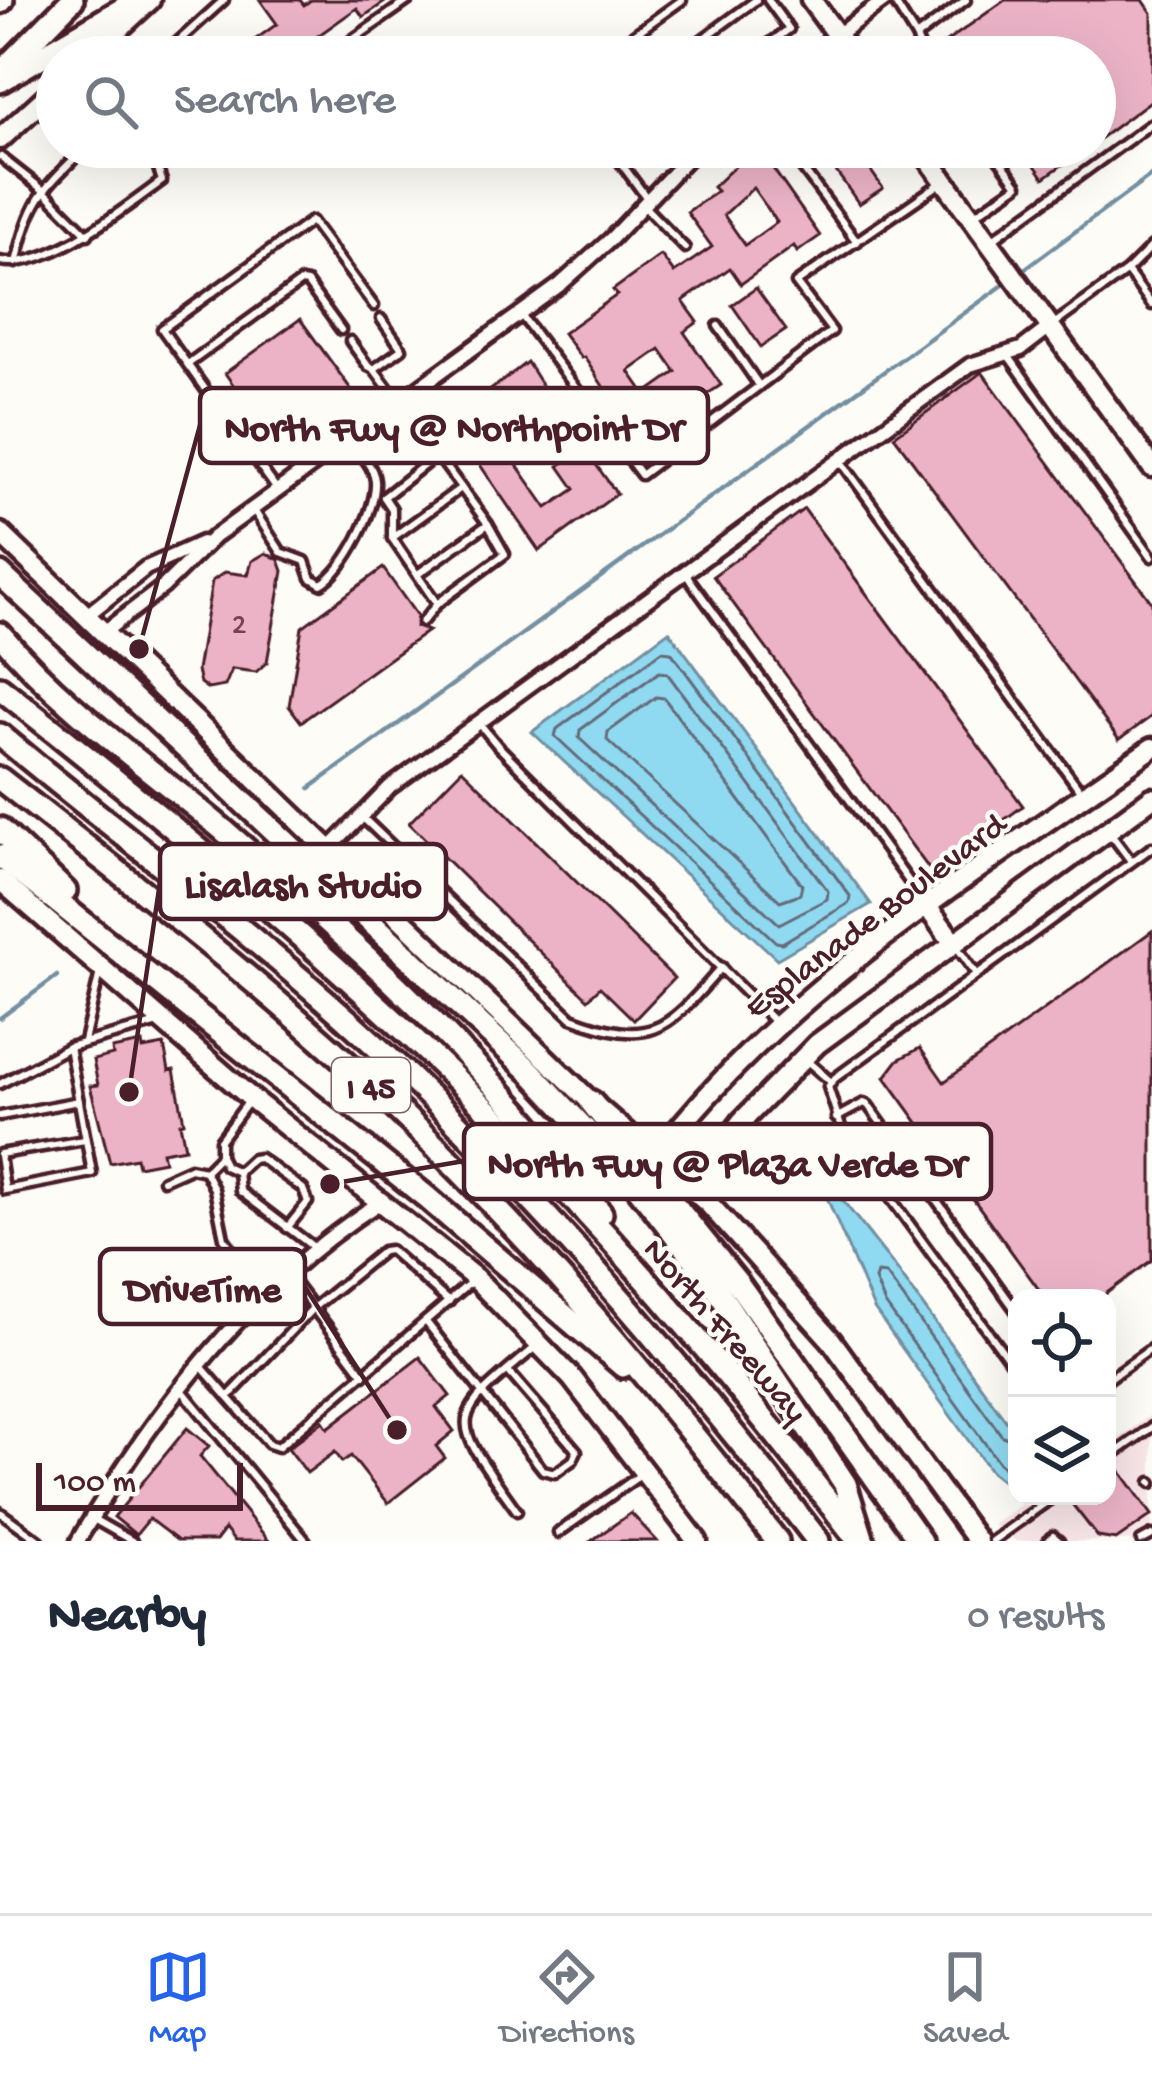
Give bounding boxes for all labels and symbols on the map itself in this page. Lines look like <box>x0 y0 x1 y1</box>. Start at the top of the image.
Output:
callout: North Fwy @ Northpoint Dr <box>200 388 708 463</box>
text: North Fwy @ Northpoint Dr <box>224 409 688 455</box>
house number: 2 <box>232 610 246 645</box>
street label: Esplanade Boulevard <box>737 804 1019 1031</box>
callout: Lisalash Studio <box>160 844 446 919</box>
text: Lisalash Studio <box>184 866 422 912</box>
road number: I 45 <box>332 1058 410 1112</box>
callout: North Fwy @ Plaza Verde Dr <box>464 1124 991 1199</box>
text: North Fwy @ Plaza Verde Dr <box>488 1145 971 1191</box>
street label: North Freeway <box>631 1231 815 1434</box>
callout: DriveTime <box>100 1249 305 1324</box>
text: DriveTime <box>122 1270 283 1316</box>
scale bar <box>36 1457 243 1510</box>

